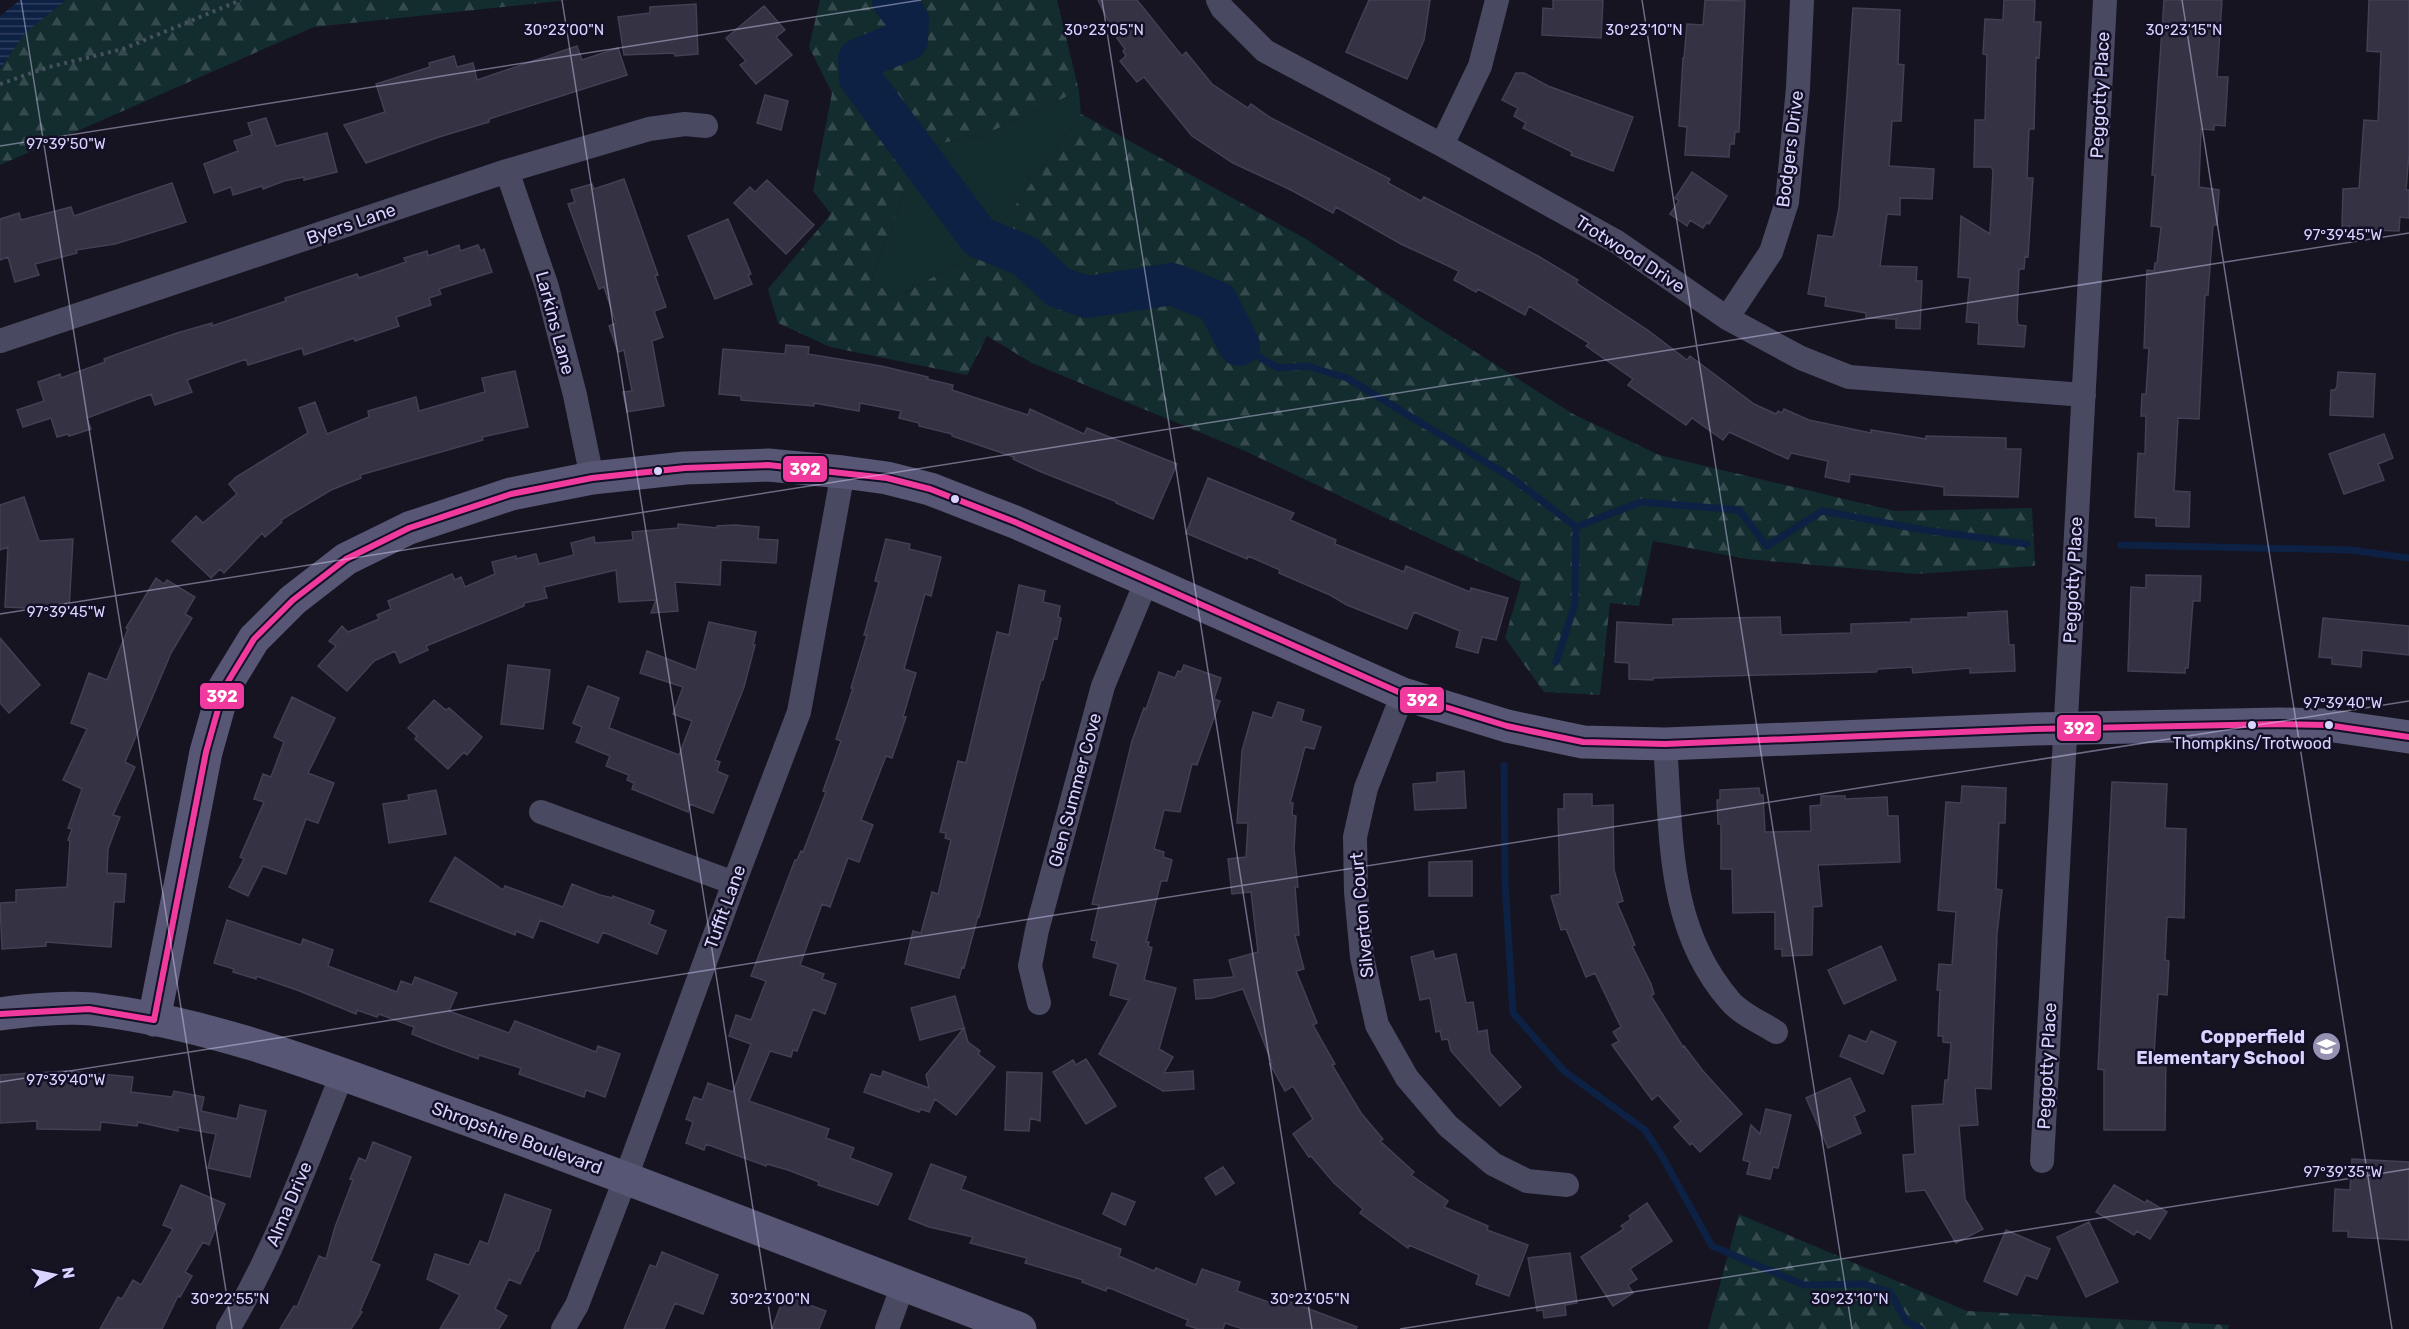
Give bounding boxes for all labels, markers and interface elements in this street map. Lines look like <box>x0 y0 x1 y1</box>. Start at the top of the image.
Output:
text: 30°23'00"N <box>524 21 604 39</box>
text: 30°23'05"N <box>1064 21 1144 39</box>
text: 30°23'10"N <box>1605 21 1683 39</box>
text: 30°23'15"N <box>2146 21 2222 39</box>
street label: Peggotty Place <box>2086 31 2114 159</box>
street label: Bodgers Drive <box>1772 89 1808 209</box>
text: 97°39'50"W <box>26 135 106 153</box>
street label: Byers Lane <box>303 198 399 250</box>
street label: Trotwood Drive <box>1571 210 1689 298</box>
text: 97°39'45"W <box>2304 226 2382 244</box>
street label: Larkins Lane <box>531 269 579 377</box>
line badge: 392 <box>782 455 828 483</box>
text: 392 <box>789 460 821 479</box>
unlabelled marker <box>652 465 664 477</box>
unlabelled marker <box>949 493 961 505</box>
street label: Peggotty Place <box>2059 516 2087 644</box>
text: 97°39'45"W <box>27 603 105 621</box>
line badge: 392 <box>199 682 245 710</box>
line badge: 392 <box>1399 686 1445 714</box>
text: 392 <box>206 687 238 706</box>
text: 392 <box>1406 691 1438 710</box>
text: 97°39'40"W <box>2303 694 2383 712</box>
street label: Glen Summer Cove <box>1044 711 1106 869</box>
line badge: 392 <box>2056 714 2102 742</box>
text: 392 <box>2063 719 2095 738</box>
marker: Thompkins/Trotwood <box>2246 719 2258 731</box>
unlabelled marker <box>2323 719 2335 731</box>
place label: Thompkins/Trotwood <box>2172 734 2332 753</box>
street label: Silverton Court <box>1346 851 1378 979</box>
street label: Tuffit Lane <box>700 862 750 952</box>
street label: Peggotty Place <box>2033 1002 2061 1130</box>
place label: Copperfield Elementary School <box>2136 1026 2305 1069</box>
school or university icon: Copperfield Elementary School <box>2310 1031 2342 1063</box>
text: 97°39'40"W <box>26 1071 106 1089</box>
street label: Shropshire Boulevard <box>429 1097 605 1179</box>
street label: Alma Drive <box>261 1158 317 1250</box>
text: 97°39'35"W <box>2303 1163 2383 1181</box>
north arrow <box>24 1245 84 1305</box>
text: N <box>58 1266 79 1280</box>
text: 30°22'55"N <box>190 1290 270 1308</box>
text: 30°23'00"N <box>730 1290 810 1308</box>
text: 30°23'05"N <box>1270 1290 1350 1308</box>
text: 30°23'10"N <box>1811 1290 1889 1308</box>

